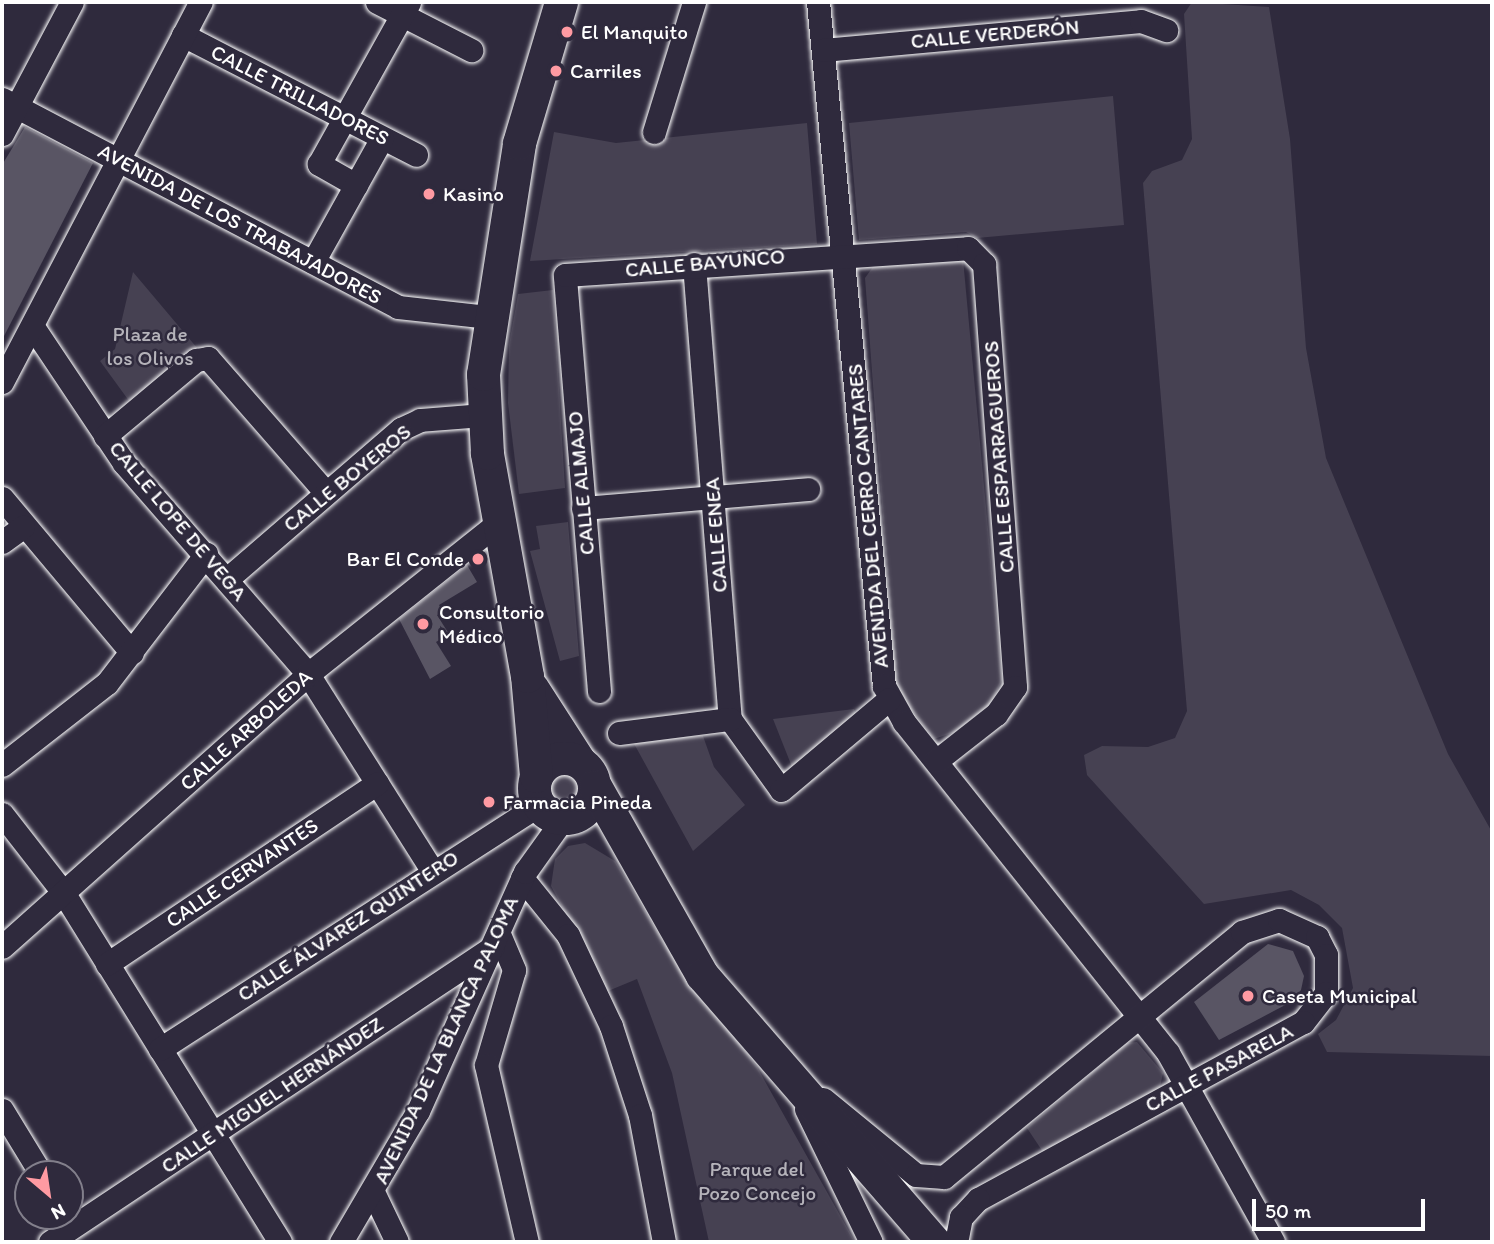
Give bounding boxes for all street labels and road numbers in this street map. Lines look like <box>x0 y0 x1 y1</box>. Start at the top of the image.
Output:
street label: CALLE VERDERÓN <box>910 14 1080 54</box>
street label: CALLE TRILLADORES <box>207 39 393 151</box>
street label: AVENIDA DE LOS TRABAJADORES <box>94 138 386 310</box>
street label: CALLE BAYUNCO <box>624 243 786 283</box>
street label: CALLE ESPARRAGUEROS <box>978 340 1020 574</box>
street label: AVENIDA DEL CERRO CANTARES <box>842 363 894 669</box>
street label: CALLE ALMAJO <box>562 410 600 556</box>
street label: CALLE BOYEROS <box>278 419 416 537</box>
street label: CALLE LOPE DE VEGA <box>104 436 252 606</box>
street label: CALLE ENEA <box>699 476 733 594</box>
street label: CALLE ARBOLEDA <box>175 664 317 796</box>
street label: CALLE CERVANTES <box>161 813 323 933</box>
street label: CALLE ÁLVAREZ QUINTERO <box>234 846 462 1006</box>
street label: AVENIDA DE LA BLANCA PALOMA <box>368 893 524 1187</box>
street label: CALLE MIGUEL HERNÁNDEZ <box>156 1011 388 1179</box>
street label: CALLE PASARELA <box>1141 1019 1297 1117</box>

